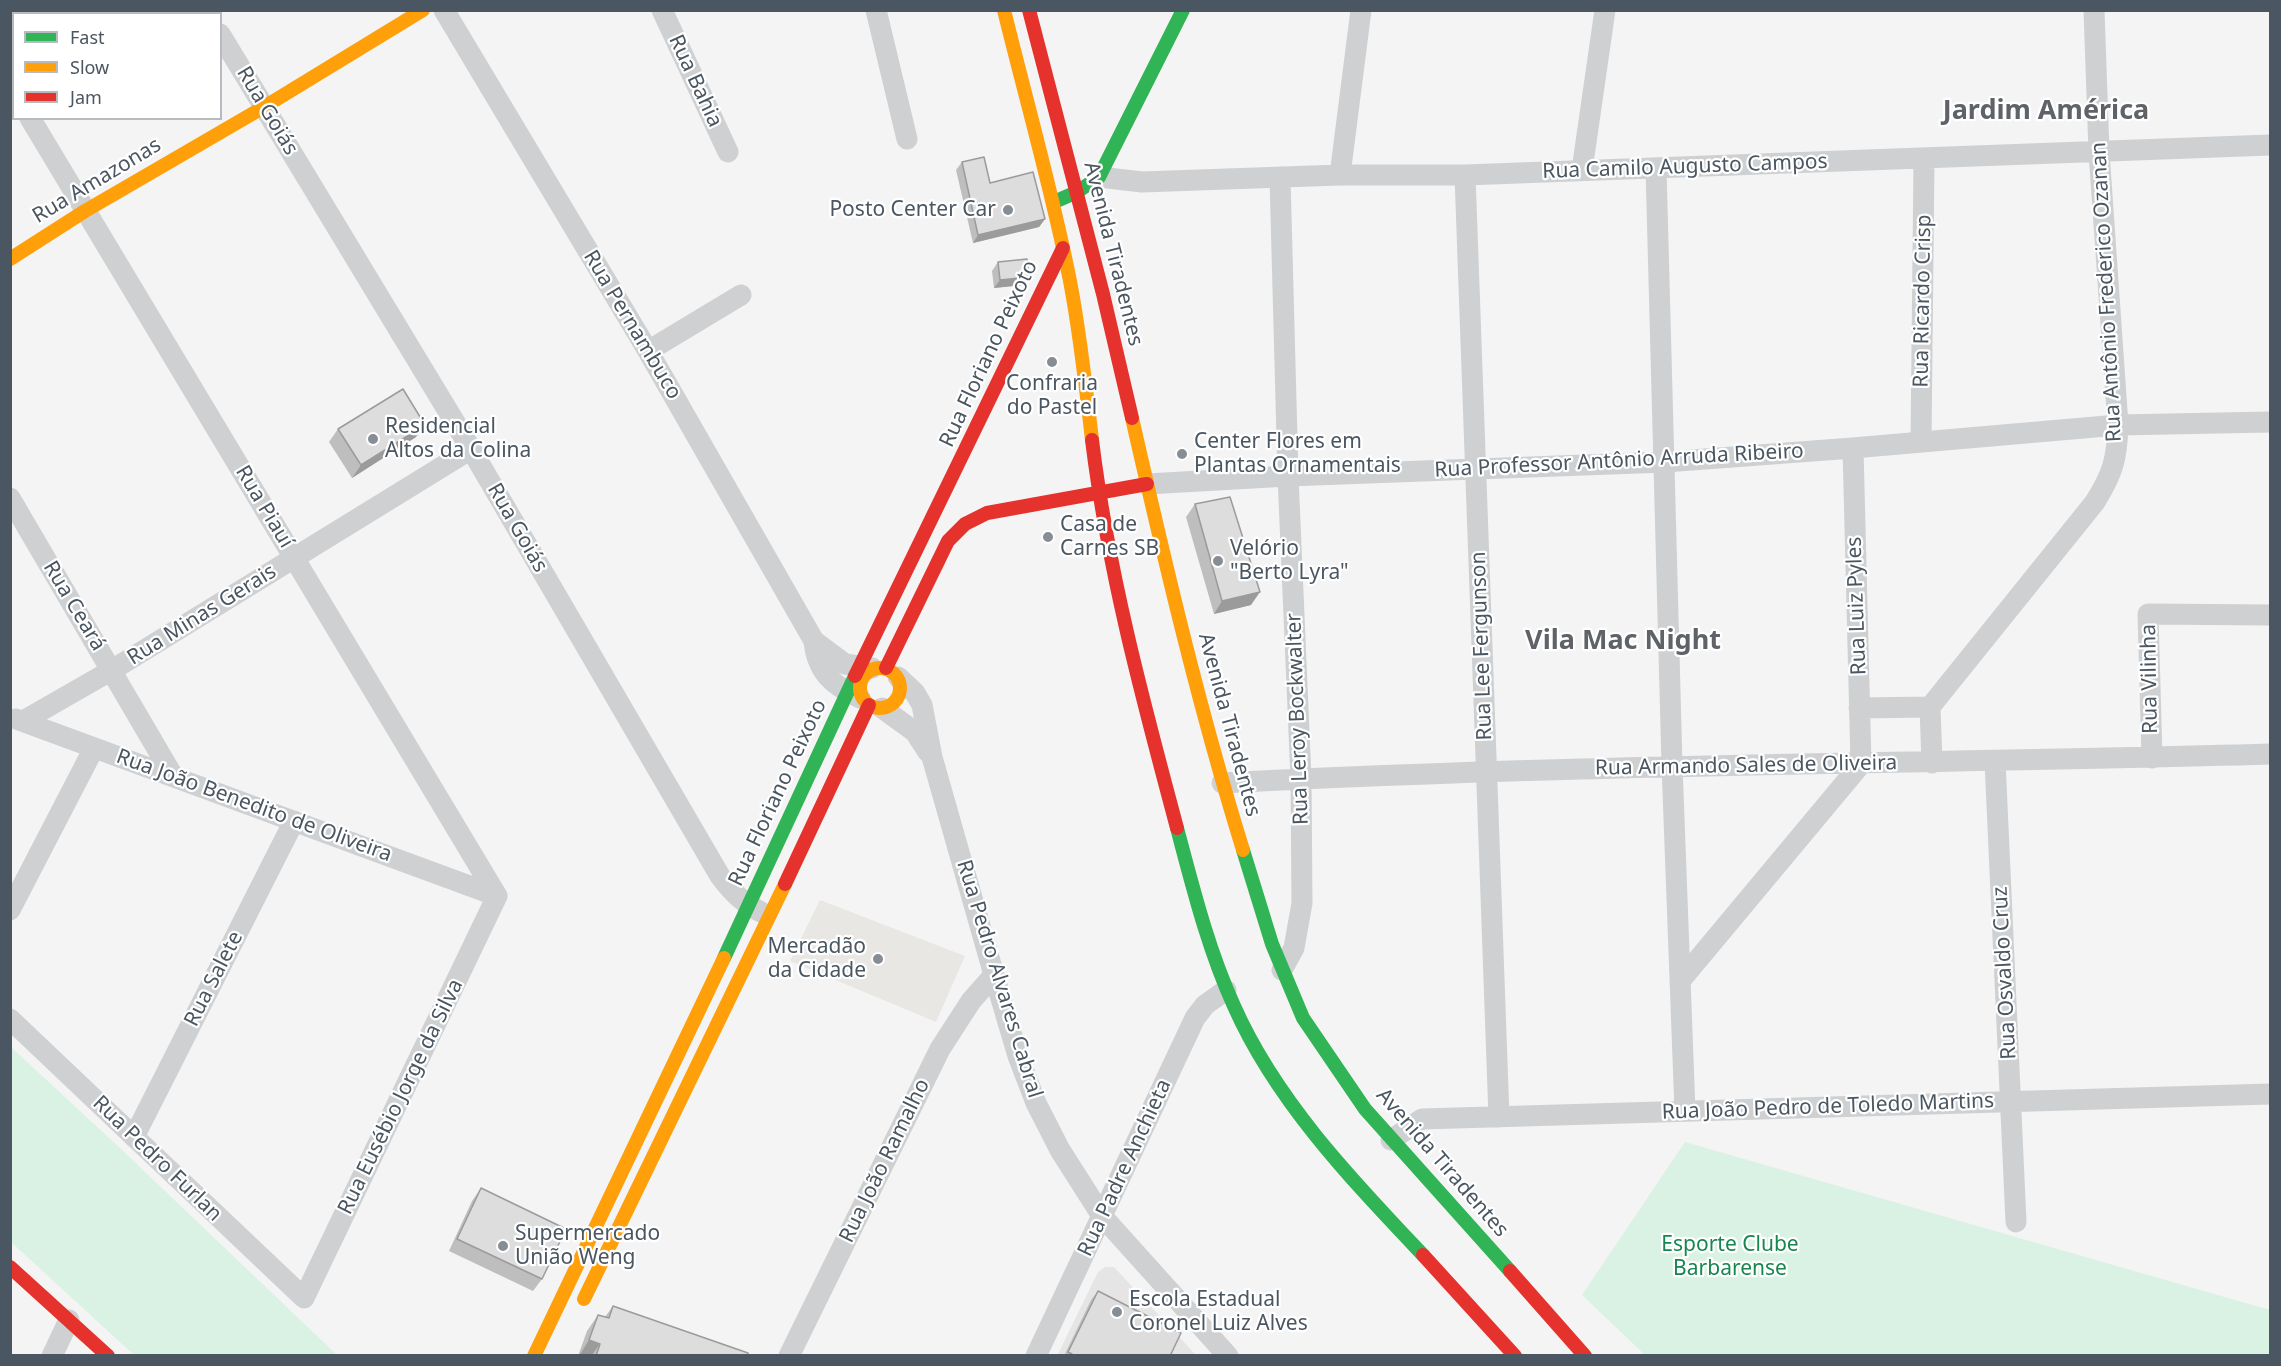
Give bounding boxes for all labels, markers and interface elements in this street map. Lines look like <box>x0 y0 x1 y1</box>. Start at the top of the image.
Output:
legend <box>12 12 222 120</box>
text: Fast <box>70 25 105 49</box>
street label: Rua Bahia <box>663 31 727 131</box>
text: Slow <box>70 55 109 79</box>
street label: Rua Goiás <box>231 62 303 160</box>
text: Jam <box>70 85 102 109</box>
district label: Jardim América <box>1943 95 2149 127</box>
street label: Rua Amazonas <box>28 133 166 229</box>
street label: Rua Antônio Frederico Ozanan <box>2087 141 2127 443</box>
street label: Rua Camilo Augusto Campos <box>1542 149 1828 185</box>
street label: Avenida Tiradentes <box>1078 159 1148 349</box>
place label: Posto Center Car <box>829 197 996 223</box>
marker: Posto Center Car <box>1001 203 1015 217</box>
street label: Rua Ricardo Crisp <box>1909 214 1937 388</box>
street label: Rua Pernambuco <box>578 246 686 404</box>
street label: Rua Floriano Peixoto <box>935 257 1043 451</box>
marker: Confraria do Pastel <box>1045 355 1059 369</box>
place label: Confraria do Pastel <box>1006 371 1098 421</box>
place label: Residencial Altos da Colina <box>385 414 531 464</box>
place label: Center Flores em Plantas Ornamentais <box>1194 429 1401 479</box>
marker: Residencial Altos da Colina <box>366 432 380 446</box>
street label: Rua Professor Antônio Arruda Ribeiro <box>1434 439 1804 483</box>
marker: Center Flores em Plantas Ornamentais <box>1175 447 1189 461</box>
street label: Rua Piauí <box>230 461 298 553</box>
street label: Rua Goiás <box>481 479 553 577</box>
place label: Casa de Carnes SB <box>1060 512 1159 562</box>
marker: Casa de Carnes SB <box>1041 530 1055 544</box>
place label: Velório "Berto Lyra" <box>1230 536 1349 586</box>
street label: Rua Luiz Pyles <box>1842 536 1872 676</box>
street label: Rua Lee Fergunson <box>1466 551 1498 741</box>
marker: Velório "Berto Lyra" <box>1211 554 1225 568</box>
street label: Rua Ceará <box>37 557 111 655</box>
street label: Rua Minas Gerais <box>123 559 281 671</box>
street label: Rua Leroy Bockwalter <box>1282 612 1314 826</box>
street label: Rua Vilinha <box>2136 624 2164 734</box>
district label: Vila Mac Night <box>1525 625 1721 657</box>
street label: Avenida Tiradentes <box>1192 631 1266 819</box>
street label: Rua Floriano Peixoto <box>724 696 832 890</box>
street label: Rua João Benedito de Oliveira <box>113 744 395 868</box>
street label: Rua Armando Sales de Oliveira <box>1595 751 1897 781</box>
street label: Rua Pedro Alvares Cabral <box>951 857 1047 1101</box>
street label: Rua Osvaldo Cruz <box>1988 886 2022 1060</box>
street label: Rua Salete <box>179 927 249 1031</box>
place label: Mercadão da Cidade <box>768 934 866 984</box>
marker: Mercadão da Cidade <box>871 952 885 966</box>
street label: Rua Eusébio Jorge da Silva <box>333 975 469 1219</box>
street label: Rua João Ramalho <box>834 1075 936 1247</box>
street label: Rua Padre Anchieta <box>1073 1076 1177 1260</box>
street label: Avenida Tiradentes <box>1371 1083 1513 1243</box>
street label: Rua João Pedro de Toledo Martins <box>1661 1089 1995 1125</box>
street label: Rua Pedro Furlan <box>87 1091 227 1227</box>
place label: Supermercado União Weng <box>515 1221 660 1271</box>
park label: Esporte Clube Barbarense <box>1661 1232 1799 1282</box>
marker: Supermercado União Weng <box>496 1239 510 1253</box>
place label: Escola Estadual Coronel Luiz Alves <box>1129 1287 1308 1337</box>
marker: Escola Estadual Coronel Luiz Alves <box>1110 1305 1124 1319</box>

